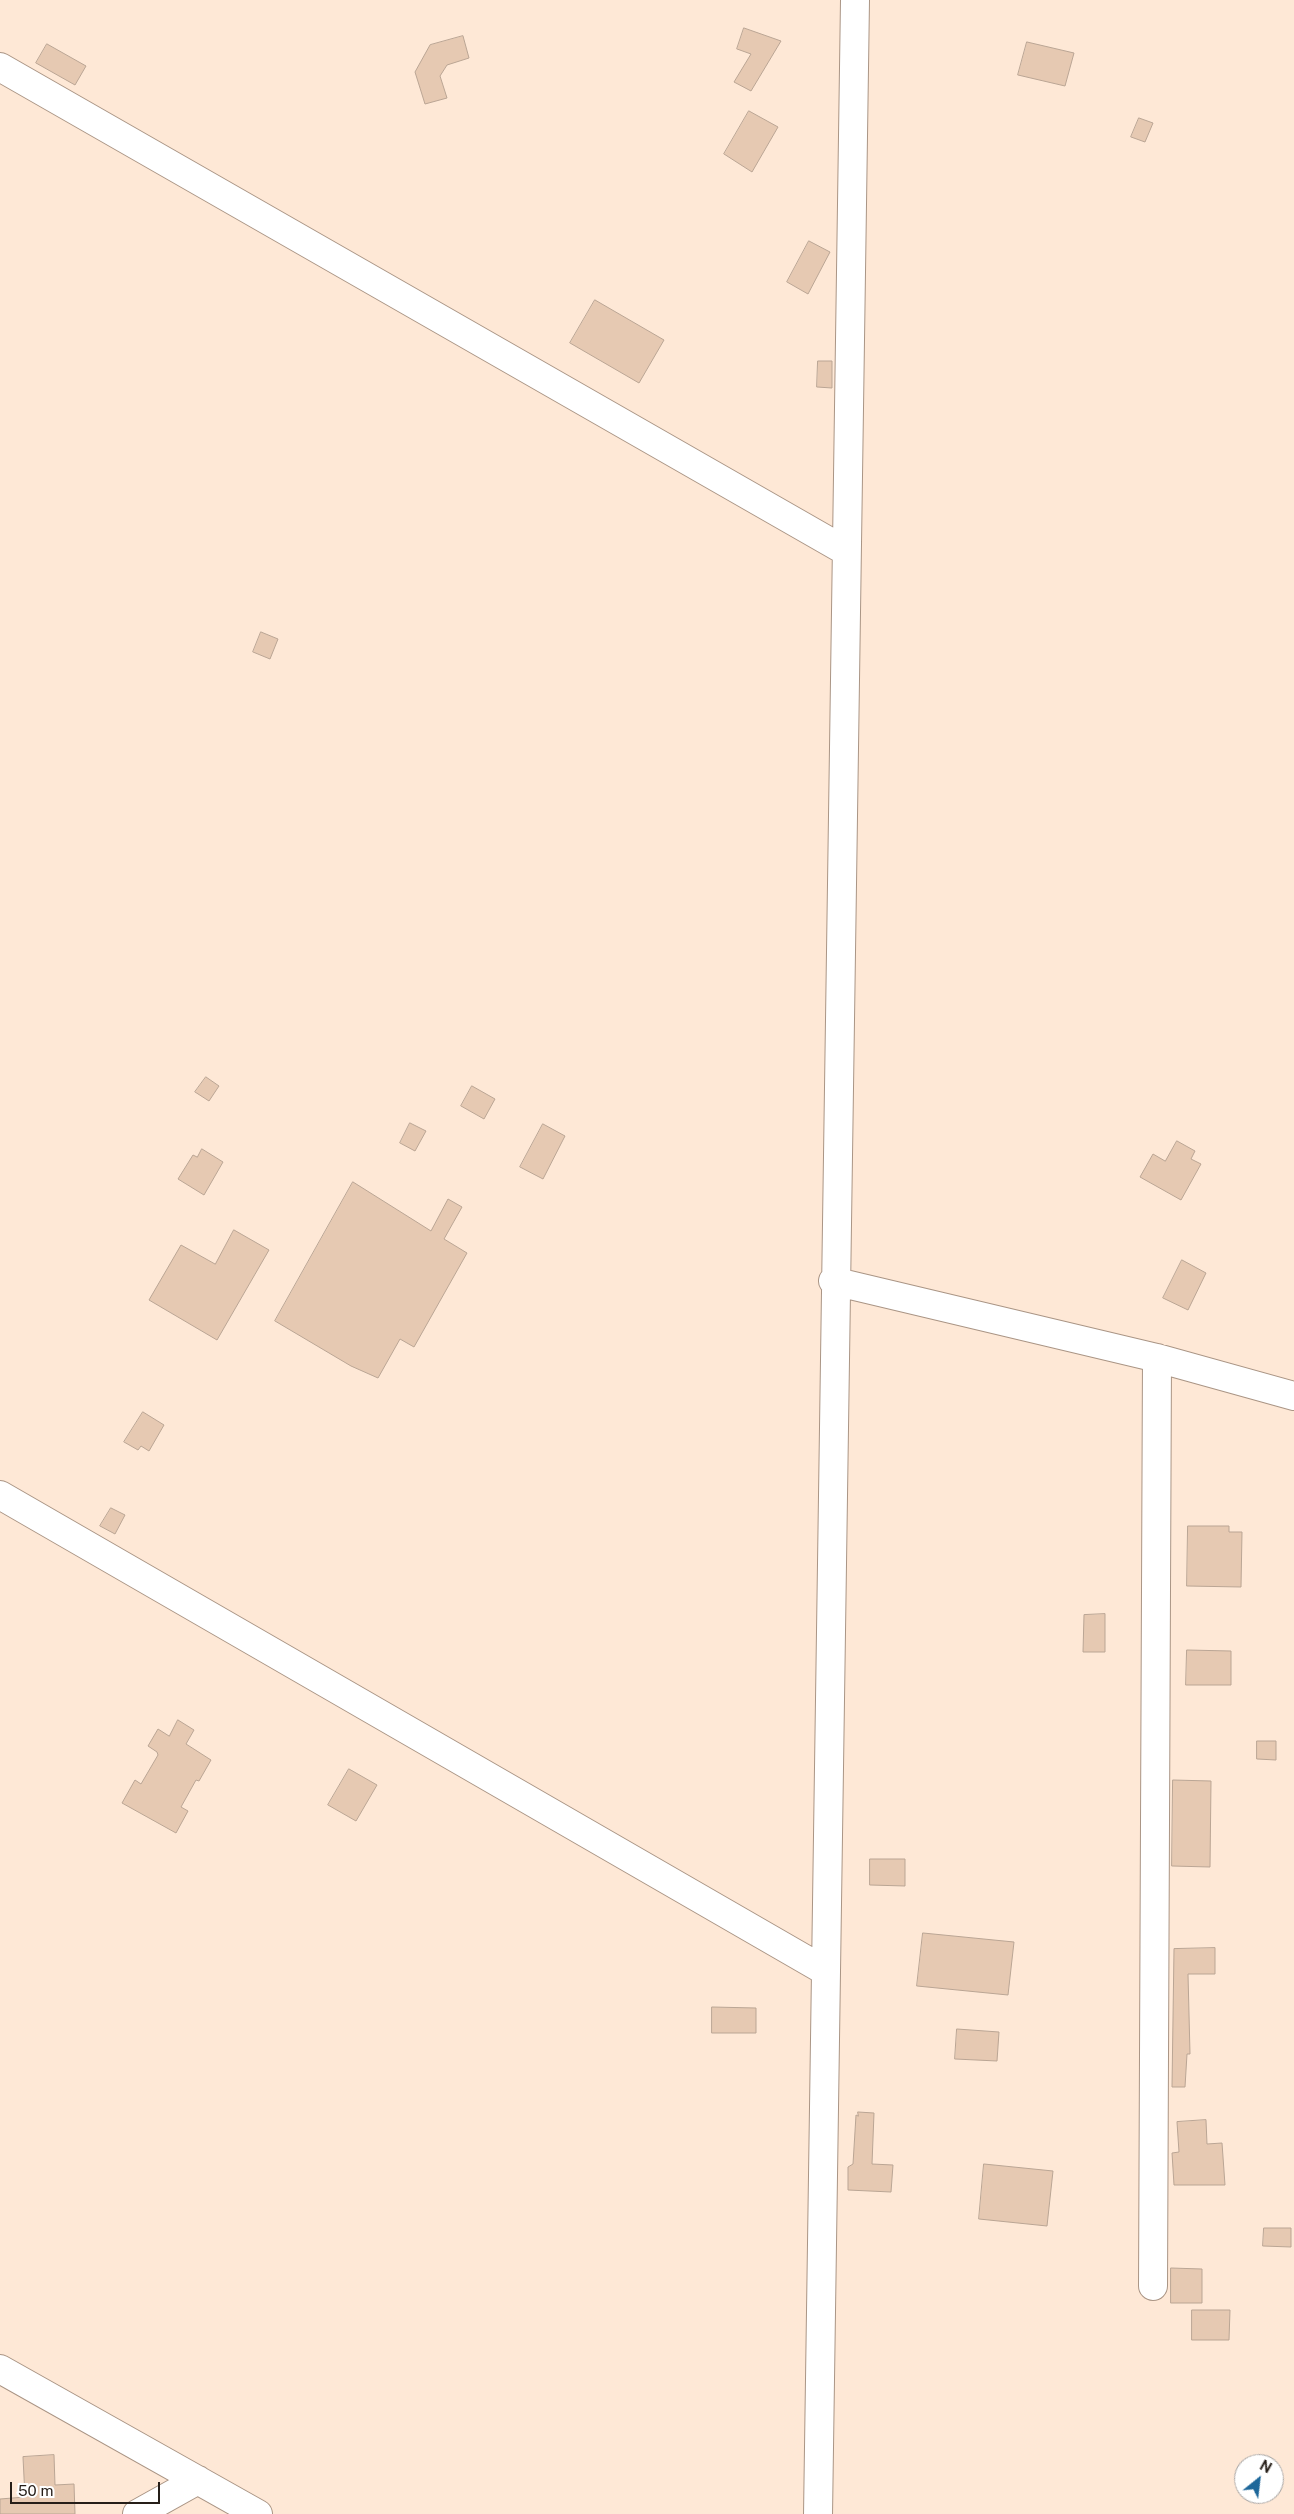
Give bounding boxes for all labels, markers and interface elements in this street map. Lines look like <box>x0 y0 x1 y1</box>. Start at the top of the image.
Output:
north arrow <box>1234 2454 1284 2504</box>
text: N <box>1257 2457 1274 2476</box>
scale bar <box>12 2472 162 2504</box>
text: 50 m <box>18 2482 53 2499</box>

